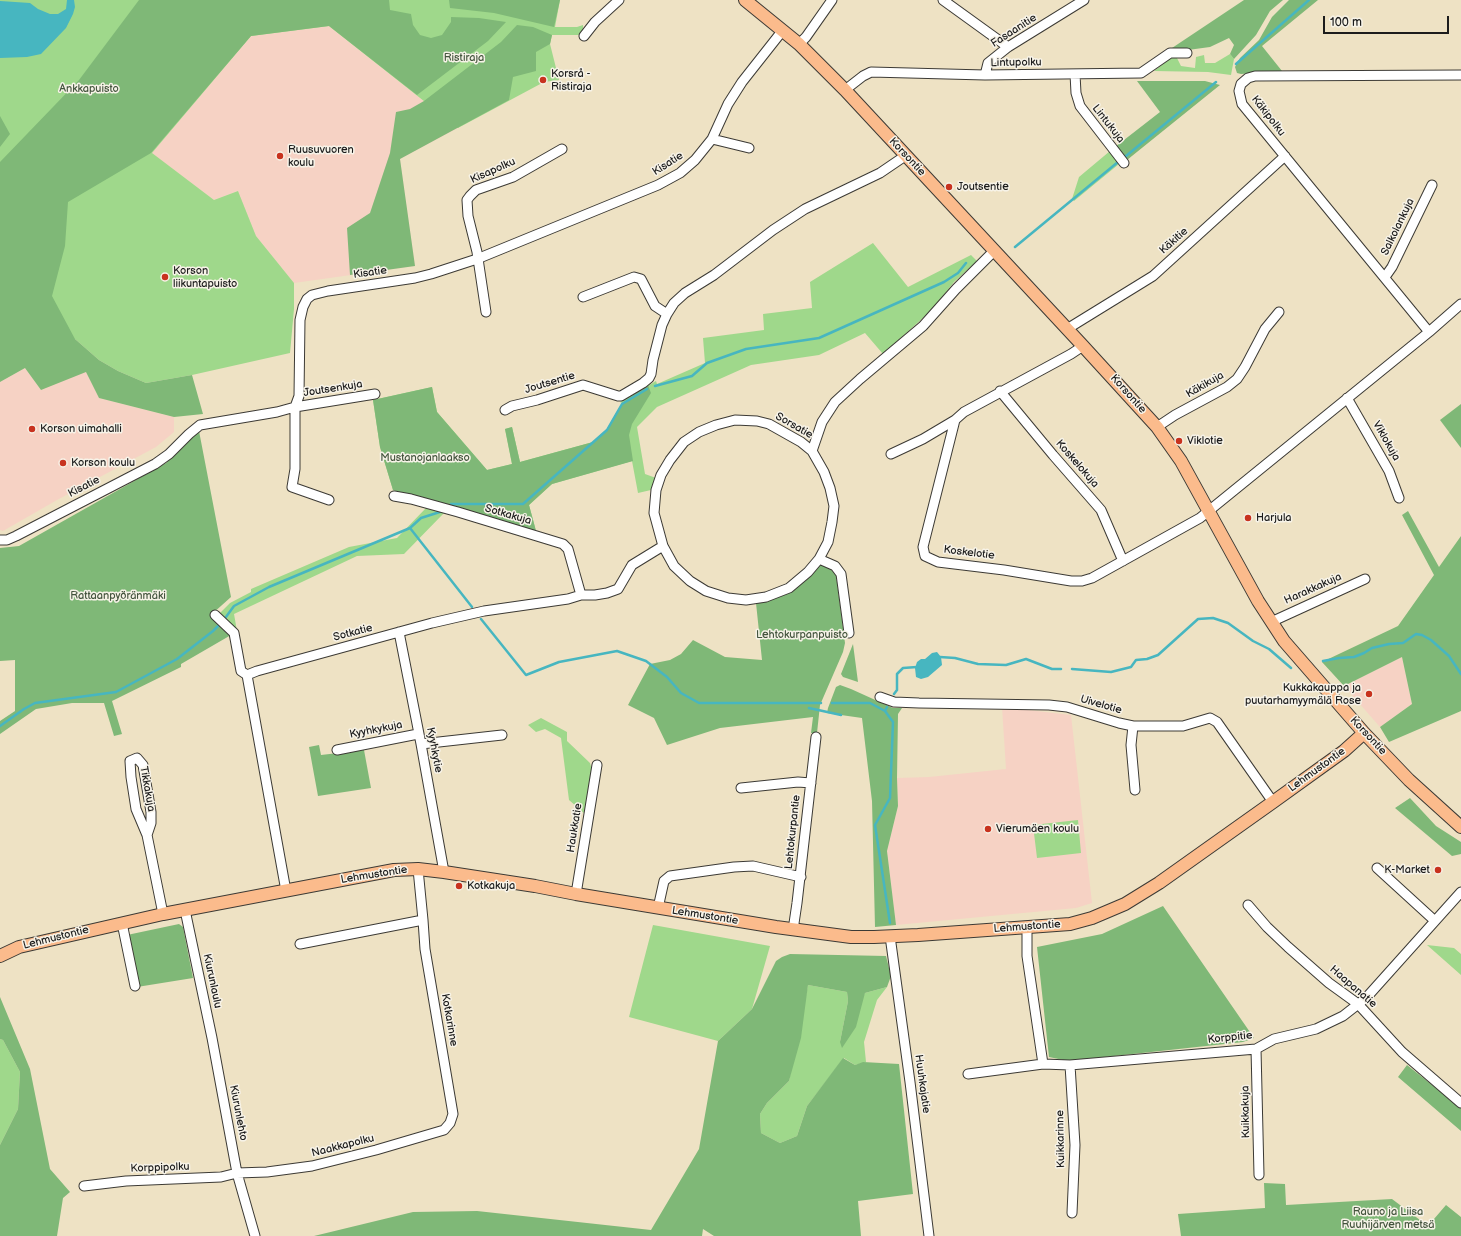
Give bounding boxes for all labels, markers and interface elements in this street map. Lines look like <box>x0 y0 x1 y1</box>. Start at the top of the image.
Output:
scale bar <box>1325 8 1451 34</box>
street label: Fasaanitie <box>989 11 1039 51</box>
text: 100 m <box>1330 15 1362 30</box>
park label: Ristiraja <box>444 51 484 65</box>
street label: Lintupolku <box>990 56 1042 70</box>
place label: Korsrå - Ristiraja <box>551 67 592 93</box>
marker: Korsrå - Ristiraja <box>538 75 548 85</box>
park label: Ankkapuisto <box>59 82 119 96</box>
street label: Käkipolku <box>1248 93 1288 139</box>
street label: Lintukuja <box>1089 102 1127 146</box>
street label: Korsontie <box>886 135 928 179</box>
place label: Ruusuvuoren koulu <box>288 143 354 169</box>
street label: Kisatie <box>650 149 686 179</box>
marker: Ruusuvuoren koulu <box>275 151 285 161</box>
street label: Kisapolku <box>468 155 518 187</box>
place label: Joutsentie <box>957 180 1009 194</box>
marker: Joutsentie <box>944 182 954 192</box>
street label: Salkolankuja <box>1379 196 1417 258</box>
street label: Käkitie <box>1157 225 1191 257</box>
place label: Korson liikuntapuisto <box>173 264 237 290</box>
street label: Kisatie <box>352 264 388 282</box>
marker: Korson liikuntapuisto <box>160 272 170 282</box>
street label: Joutsentie <box>523 369 577 397</box>
street label: Käkikuja <box>1184 369 1226 401</box>
street label: Korsontie <box>1107 372 1149 416</box>
street label: Joutsenkuja <box>303 378 363 400</box>
street label: Sorsatie <box>773 410 815 442</box>
street label: Viklokuja <box>1369 419 1403 463</box>
place label: Korson uimahalli <box>40 422 122 436</box>
marker: Korson uimahalli <box>27 424 37 434</box>
place label: Viklotie <box>1187 434 1223 448</box>
marker: Viklotie <box>1174 436 1184 446</box>
street label: Koskelokuja <box>1053 437 1101 491</box>
park label: Mustanojanlaakso <box>380 451 470 465</box>
place label: Korson koulu <box>71 456 135 470</box>
marker: Korson koulu <box>58 458 68 468</box>
street label: Kisatie <box>66 473 102 501</box>
street label: Sotkakuja <box>483 502 533 528</box>
place label: Harjula <box>1256 511 1292 525</box>
marker: Harjula <box>1243 513 1253 523</box>
street label: Koskelotie <box>943 543 995 563</box>
street label: Harakkakuja <box>1282 570 1344 608</box>
park label: Rattaanpyöränmäki <box>70 589 166 603</box>
street label: Sotkatie <box>332 621 374 645</box>
park label: Lehtokurpanpuisto <box>756 628 848 642</box>
place label: Kukkakauppa ja puutarhamyymälä Rose <box>1245 681 1361 707</box>
marker: Kukkakauppa ja puutarhamyymälä Rose <box>1364 689 1374 699</box>
street label: Uivelotie <box>1079 693 1123 717</box>
street label: Korsontie <box>1347 714 1389 758</box>
street label: Kyyhkykuja <box>348 718 404 742</box>
street label: Kyyhkytie <box>423 726 445 774</box>
street label: Lehmustontie <box>1286 745 1348 795</box>
street label: Tikkakuja <box>137 765 157 813</box>
street label: Lehtokurpantie <box>783 794 803 870</box>
street label: Haukkatie <box>565 802 585 854</box>
place label: Vierumäen koulu <box>996 822 1079 836</box>
marker: Vierumäen koulu <box>983 824 993 834</box>
street label: Lehmustontie <box>340 863 408 887</box>
place label: K-Market <box>1384 863 1430 877</box>
marker: K-Market <box>1433 865 1443 875</box>
place label: Kotkakuja <box>467 879 515 893</box>
marker: Kotkakuja <box>454 881 464 891</box>
street label: Lehmustontie <box>671 904 739 928</box>
street label: Lehmustontie <box>993 918 1061 936</box>
street label: Lehmustontie <box>22 923 90 953</box>
street label: Kiurunlaulu <box>200 953 224 1009</box>
street label: Haapanatie <box>1327 963 1379 1011</box>
street label: Kotkarinne <box>438 993 460 1047</box>
street label: Korppitie <box>1207 1029 1253 1047</box>
street label: Huuhkajatie <box>911 1054 933 1114</box>
street label: Kiurunlehto <box>226 1084 250 1142</box>
street label: Kuikkakuja <box>1239 1086 1253 1138</box>
street label: Kuikkarinne <box>1054 1110 1068 1168</box>
street label: Naakkapolku <box>310 1132 376 1160</box>
street label: Korppipolku <box>130 1160 190 1176</box>
park label: Rauno ja Liisa Ruuhijärven metsä <box>1342 1205 1434 1231</box>

